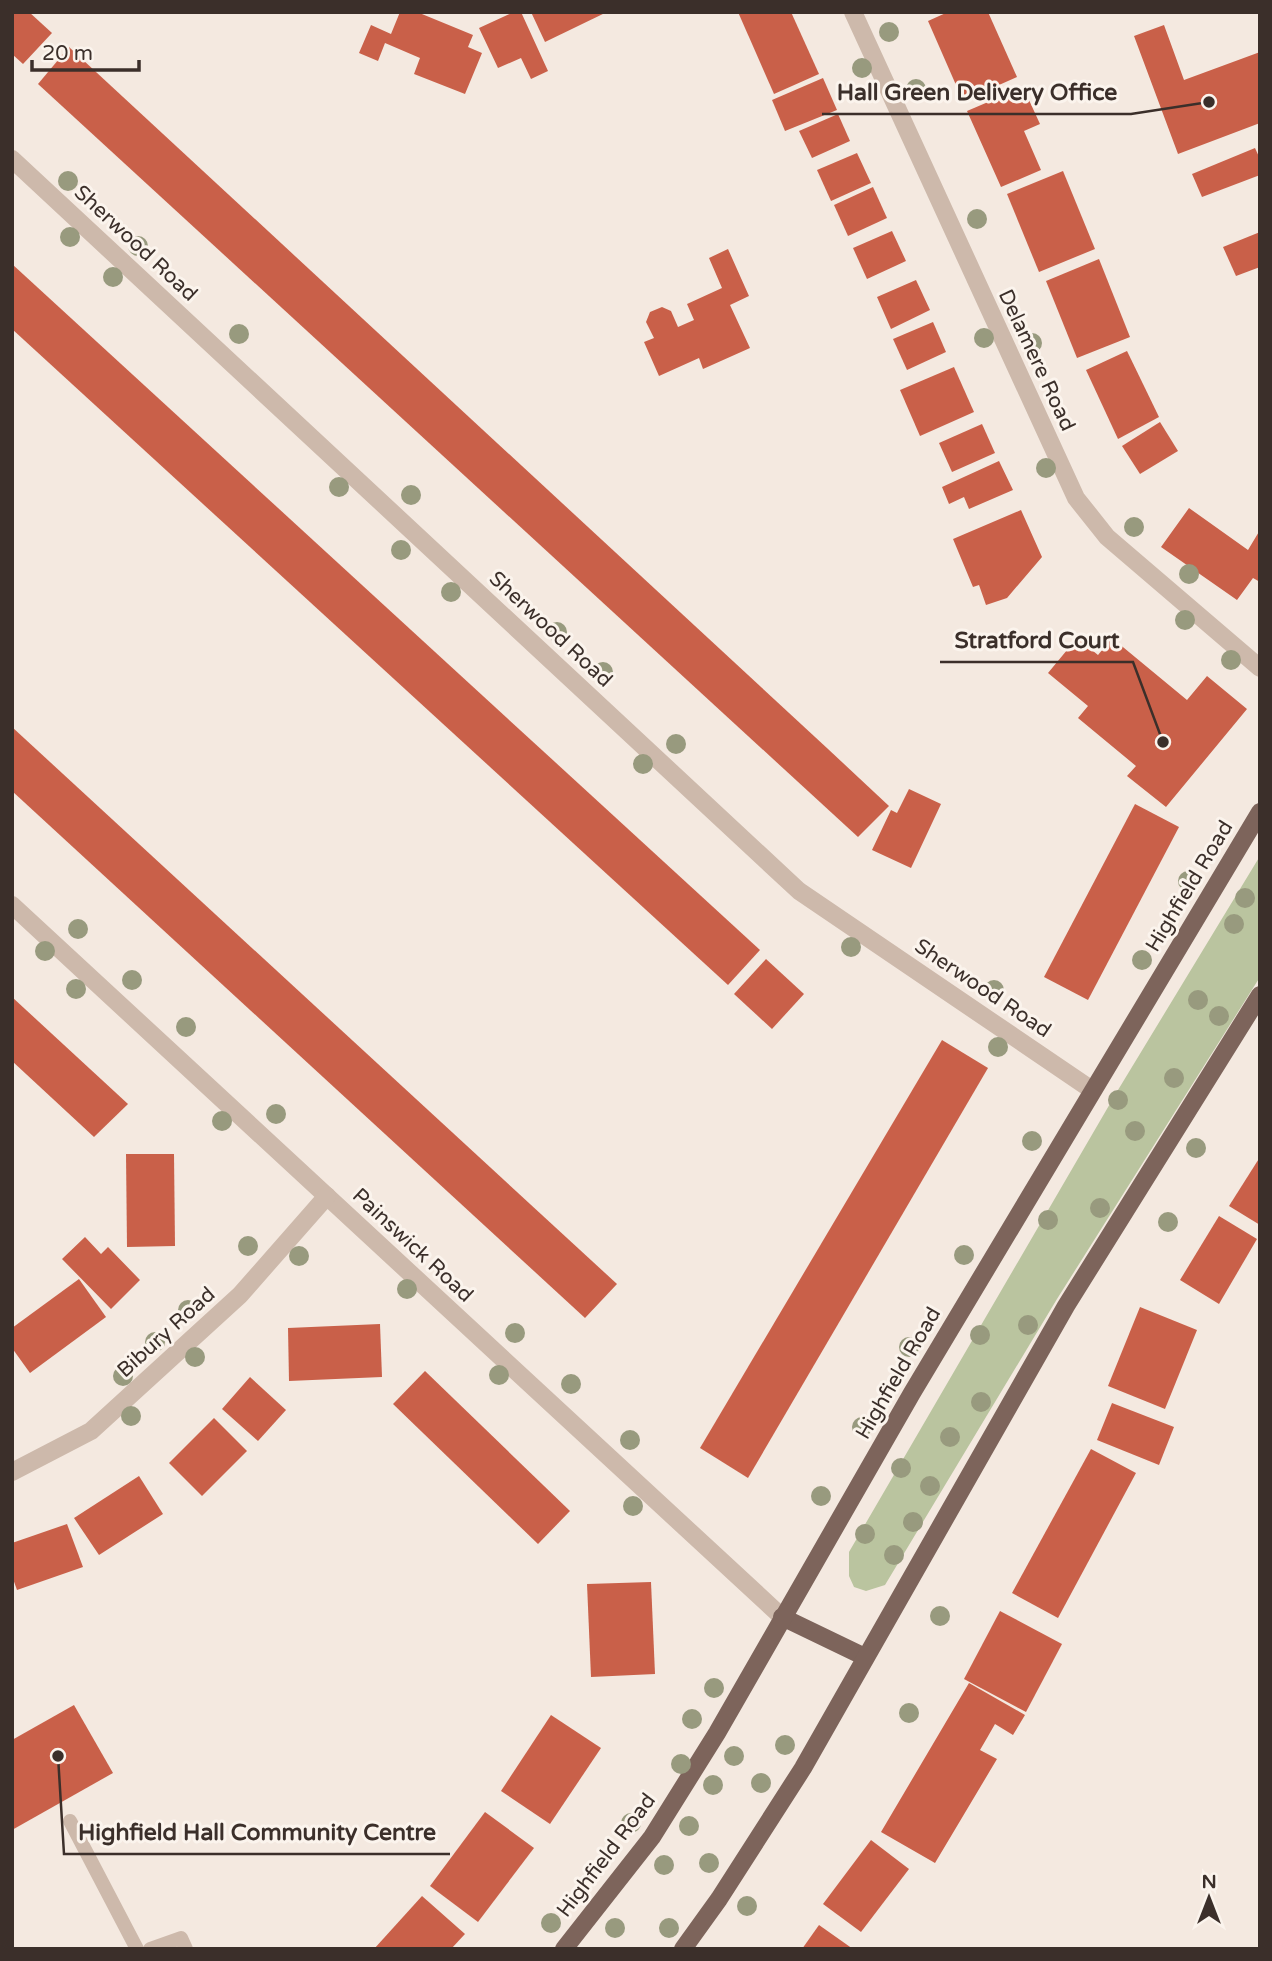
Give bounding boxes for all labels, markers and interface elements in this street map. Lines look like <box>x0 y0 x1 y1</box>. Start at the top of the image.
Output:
scale bar <box>32 28 138 72</box>
text: 20 m <box>42 41 93 66</box>
callout: Hall Green Delivery Office <box>822 70 1131 114</box>
text: Hall Green Delivery Office <box>837 79 1117 107</box>
street label: Sherwood Road <box>69 180 202 307</box>
street label: Delamere Road <box>993 285 1080 435</box>
street label: Sherwood Road <box>484 566 617 693</box>
callout: Stratford Court <box>940 618 1133 662</box>
text: Stratford Court <box>955 627 1120 655</box>
street label: Highfield Road <box>1140 816 1238 956</box>
street label: Sherwood Road <box>910 934 1056 1043</box>
street label: Painswick Road <box>347 1183 478 1308</box>
street label: Bibury Road <box>112 1282 220 1383</box>
street label: Highfield Road <box>850 1303 946 1444</box>
street label: Highfield Road <box>552 1788 661 1922</box>
callout: Highfield Hall Community Centre <box>64 1810 450 1854</box>
text: Highfield Hall Community Centre <box>78 1819 436 1847</box>
north arrow <box>1174 1863 1244 1933</box>
text: N <box>1201 1871 1217 1893</box>

